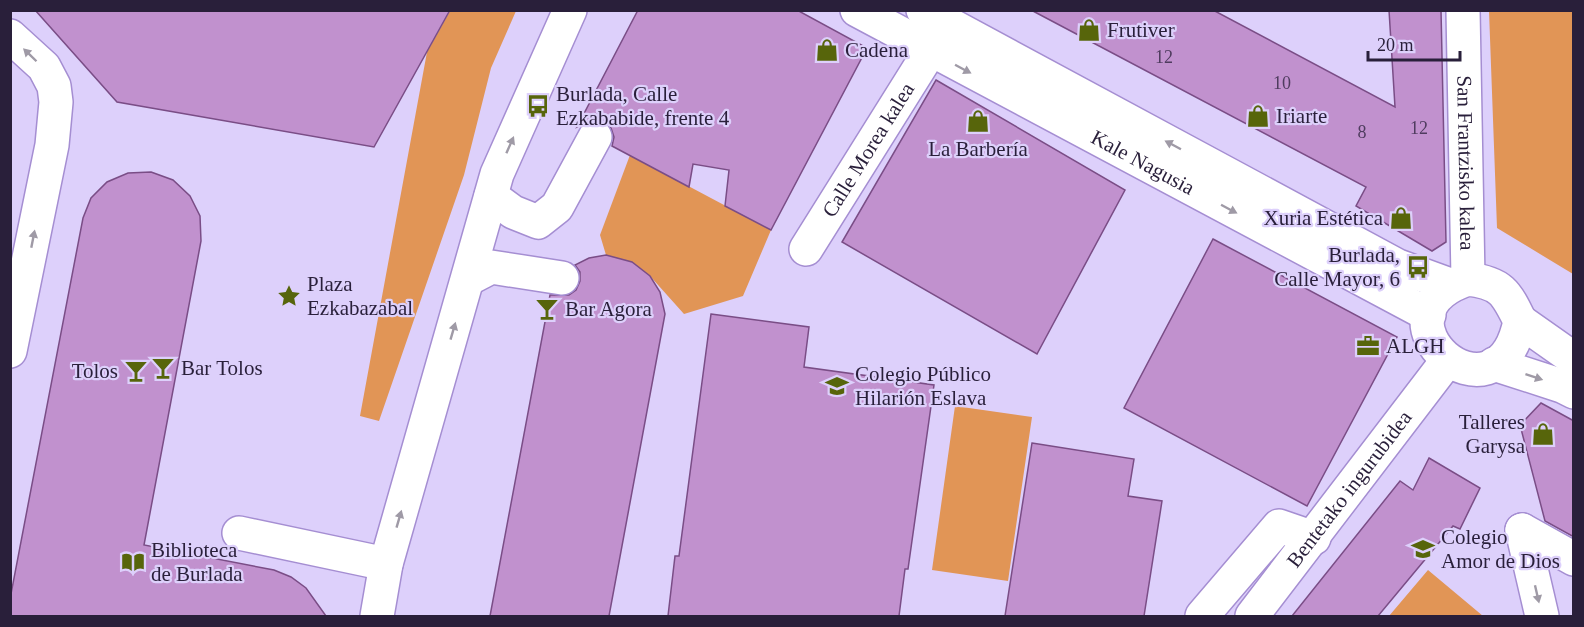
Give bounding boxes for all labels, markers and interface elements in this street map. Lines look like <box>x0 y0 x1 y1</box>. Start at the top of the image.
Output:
shop icon: Frutiver <box>1076 17 1102 43</box>
place label: Frutiver <box>1107 18 1175 42</box>
scale bar <box>1368 24 1460 62</box>
text: 20 m <box>1377 35 1414 55</box>
shop icon: Cadena <box>814 37 840 63</box>
place label: Cadena <box>845 38 909 62</box>
house number: 12 <box>1155 47 1173 67</box>
one-way arrow <box>24 48 38 62</box>
one-way arrow <box>955 64 972 74</box>
house number: 10 <box>1273 73 1291 93</box>
street label: San Frantzisko kalea <box>1452 75 1479 251</box>
street label: Calle Morea kalea <box>817 78 920 221</box>
place label: Burlada, Calle Ezkababide, frente 4 <box>556 82 730 130</box>
bus stop icon: Burlada, Calle Ezkababide, frente 4 <box>525 93 551 119</box>
shop icon: Iriarte <box>1245 103 1271 129</box>
place label: Iriarte <box>1276 104 1327 128</box>
shop icon: La Barbería <box>965 108 991 134</box>
house number: 12 <box>1410 118 1428 138</box>
house number: 8 <box>1358 122 1367 142</box>
street label: Kale Nagusia <box>1087 125 1199 200</box>
one-way arrow <box>506 136 515 154</box>
place label: La Barbería <box>928 137 1029 161</box>
one-way arrow <box>1164 140 1181 150</box>
one-way arrow <box>1220 204 1237 214</box>
shop icon: Xuria Estética <box>1388 205 1414 231</box>
place label: Xuria Estética <box>1263 206 1384 230</box>
one-way arrow <box>29 229 38 248</box>
place label: Burlada, Calle Mayor, 6 <box>1274 243 1400 291</box>
bus stop icon: Burlada, Calle Mayor, 6 <box>1405 254 1431 280</box>
place label: Plaza Ezkabazabal <box>307 272 413 320</box>
place icon: Plaza Ezkabazabal <box>276 283 302 309</box>
bar icon: Bar Agora <box>534 296 560 322</box>
place label: Bar Agora <box>565 297 653 321</box>
one-way arrow <box>449 322 458 340</box>
office icon: ALGH <box>1355 333 1381 359</box>
place label: ALGH <box>1386 334 1444 358</box>
bar icon: Bar Tolos <box>150 355 176 381</box>
place label: Bar Tolos <box>181 356 263 380</box>
bar icon: Tolos <box>123 358 149 384</box>
place label: Tolos <box>72 359 118 383</box>
place label: Colegio Público Hilarión Eslava <box>855 362 991 410</box>
school or university icon: Colegio Público Hilarión Eslava <box>824 373 850 399</box>
one-way arrow <box>1525 373 1543 382</box>
street label: Bentetako ingurubidea <box>1282 405 1417 572</box>
place label: Talleres Garysa <box>1459 410 1526 458</box>
shop icon: Talleres Garysa <box>1530 421 1556 447</box>
one-way arrow <box>395 510 405 528</box>
place label: Colegio Amor de Dios <box>1441 525 1560 573</box>
school or university icon: Colegio Amor de Dios <box>1410 536 1436 562</box>
place label: Biblioteca de Burlada <box>151 538 243 586</box>
library icon: Biblioteca de Burlada <box>120 549 146 575</box>
one-way arrow <box>1532 585 1542 603</box>

